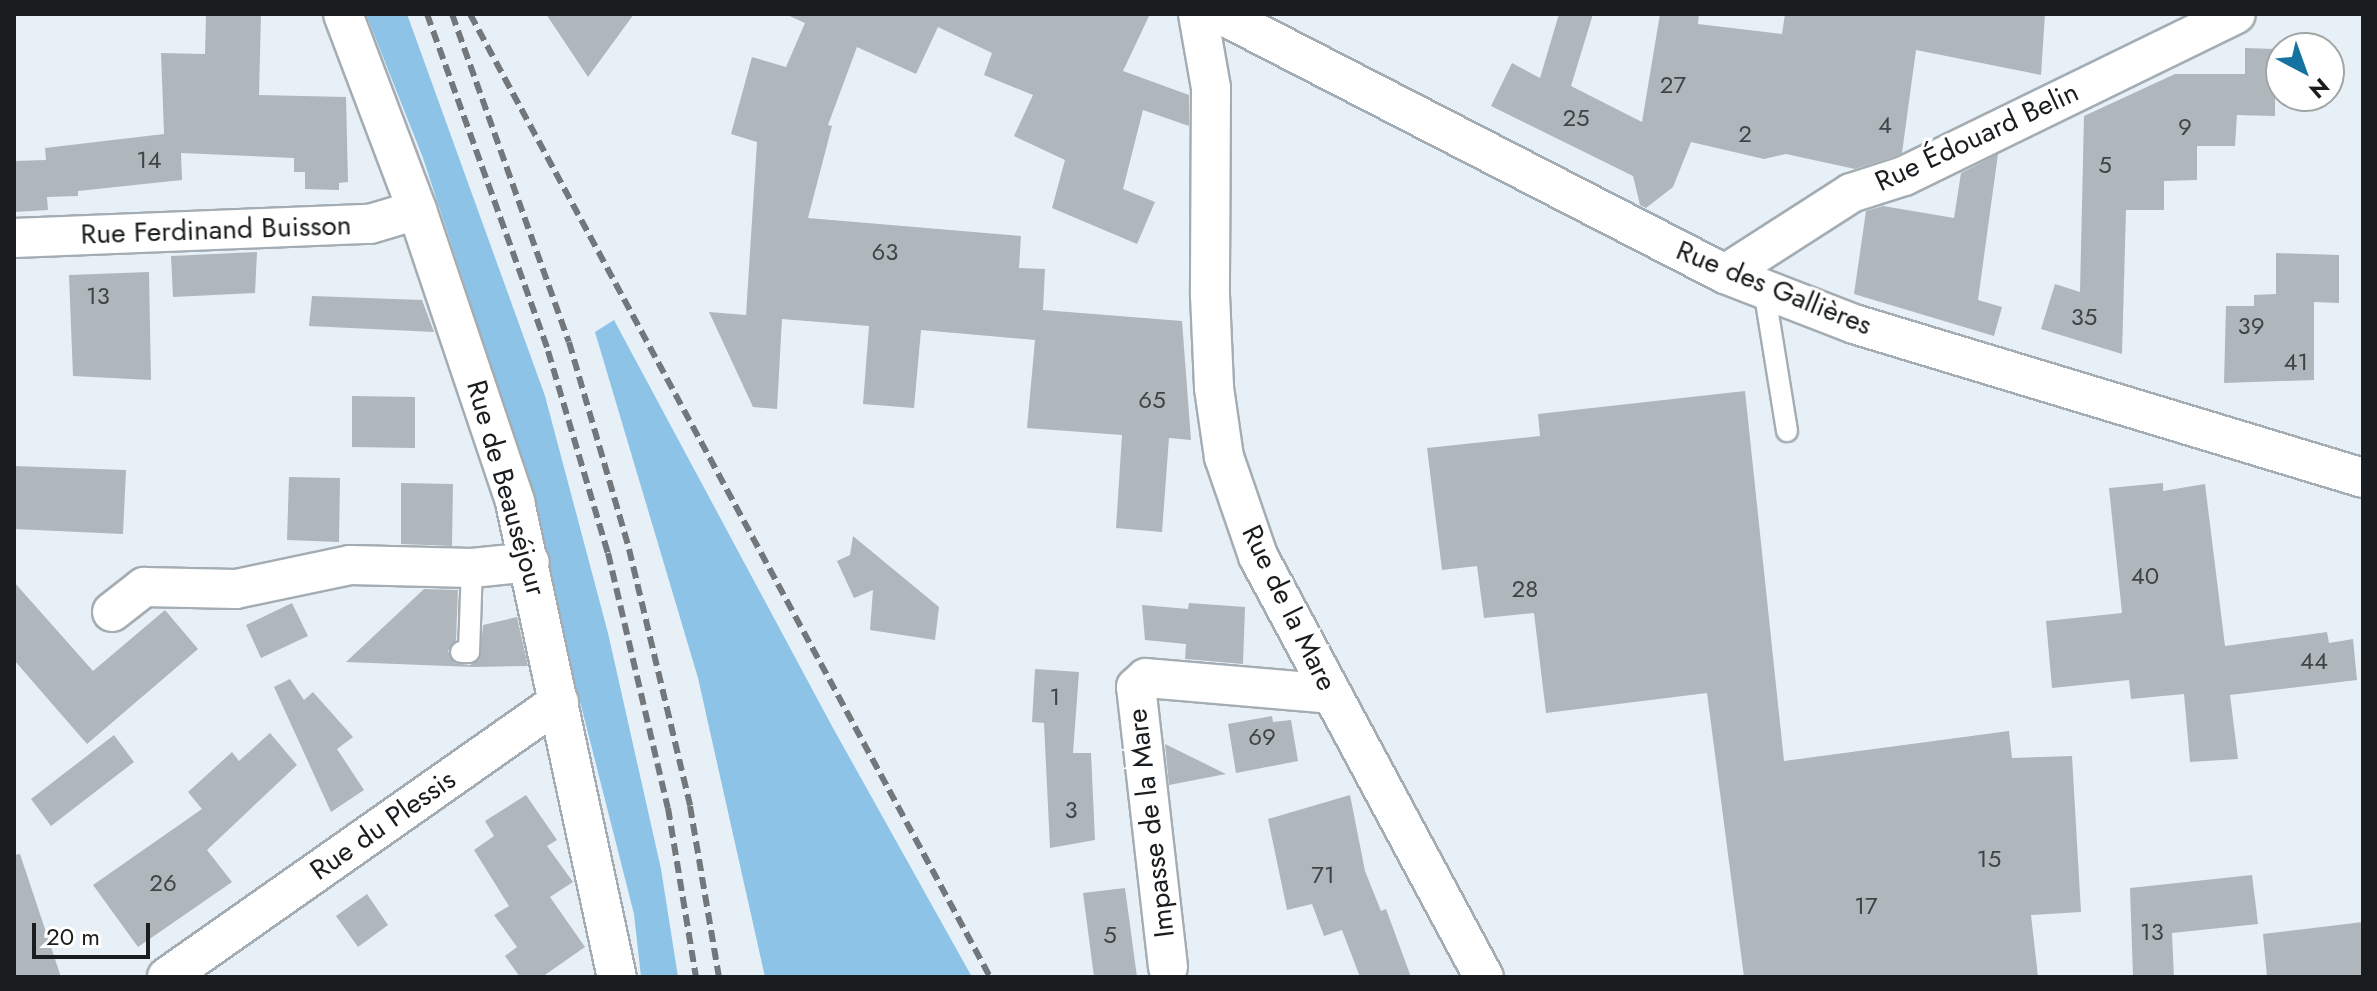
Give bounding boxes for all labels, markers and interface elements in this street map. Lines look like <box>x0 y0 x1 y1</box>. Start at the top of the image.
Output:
north arrow <box>2265 32 2345 112</box>
house number: 27 <box>1660 71 1686 99</box>
text: N <box>2302 71 2337 106</box>
street label: Rue Édouard Belin <box>1870 75 2084 199</box>
house number: 25 <box>1562 104 1590 132</box>
house number: 4 <box>1878 111 1892 139</box>
house number: 9 <box>2178 113 2192 141</box>
house number: 2 <box>1738 120 1752 148</box>
house number: 14 <box>137 146 161 174</box>
house number: 5 <box>2098 151 2112 179</box>
street label: Rue Ferdinand Buisson <box>80 208 352 252</box>
street label: Rue des Gallières <box>1671 233 1877 343</box>
house number: 63 <box>872 238 898 266</box>
house number: 13 <box>86 282 110 310</box>
house number: 35 <box>2071 303 2097 331</box>
house number: 39 <box>2238 312 2264 340</box>
house number: 41 <box>2284 348 2308 376</box>
street label: Rue de Beauséjour <box>459 376 553 600</box>
house number: 65 <box>1138 386 1166 414</box>
street label: Rue de la Mare <box>1234 520 1344 696</box>
house number: 40 <box>2131 562 2159 590</box>
house number: 28 <box>1512 575 1538 603</box>
house number: 44 <box>2300 647 2328 675</box>
house number: 1 <box>1050 683 1060 711</box>
street label: Impasse de la Mare <box>1120 707 1182 939</box>
house number: 69 <box>1248 723 1276 751</box>
street label: Rue du Plessis <box>304 763 462 887</box>
house number: 3 <box>1064 796 1078 824</box>
house number: 15 <box>1977 845 2001 873</box>
house number: 71 <box>1311 861 1335 889</box>
house number: 26 <box>149 869 177 897</box>
house number: 17 <box>1854 892 1878 920</box>
scale bar <box>36 907 154 957</box>
house number: 13 <box>2140 918 2164 946</box>
text: 20 m <box>46 919 100 954</box>
house number: 5 <box>1103 921 1117 949</box>

